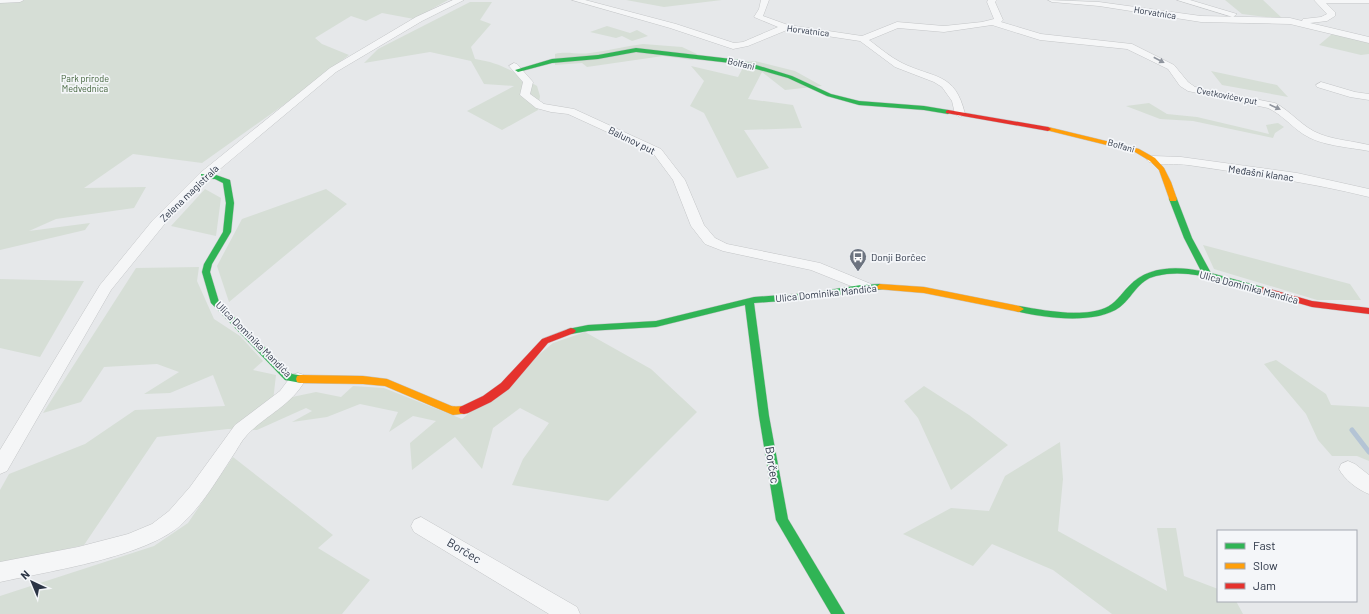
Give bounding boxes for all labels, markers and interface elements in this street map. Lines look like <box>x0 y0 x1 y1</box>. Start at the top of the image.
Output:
street label: Horvatnica <box>1133 4 1177 21</box>
street label: Horvatnica <box>786 22 830 39</box>
street label: Bolfani <box>727 55 756 72</box>
one-way arrow <box>1153 57 1165 64</box>
park label: Park prirode Medvednica <box>61 73 109 94</box>
street label: Cvetkovićev put <box>1196 84 1258 107</box>
one-way arrow <box>1269 104 1281 110</box>
street label: Balunov put <box>607 123 658 157</box>
street label: Bolfani <box>1106 136 1136 155</box>
street label: Zelena magistrala <box>157 162 221 224</box>
street label: Međašni klanac <box>1228 162 1294 184</box>
bus stop icon: Donji Borčec <box>848 247 868 272</box>
place label: Donji Borčec <box>871 251 926 263</box>
street label: Ulica Dominika Mandića <box>1198 268 1300 306</box>
street label: Ulica Dominika Mandića <box>775 282 877 304</box>
street label: Ulica Dominika Mandića <box>214 299 294 379</box>
street label: Borčec <box>763 445 783 484</box>
legend <box>1217 530 1357 602</box>
street label: Borčec <box>445 535 484 566</box>
text: Fast <box>1253 538 1276 552</box>
text: Slow <box>1253 558 1278 572</box>
north arrow <box>12 562 52 602</box>
text: N <box>18 567 32 582</box>
text: Jam <box>1253 578 1276 592</box>

